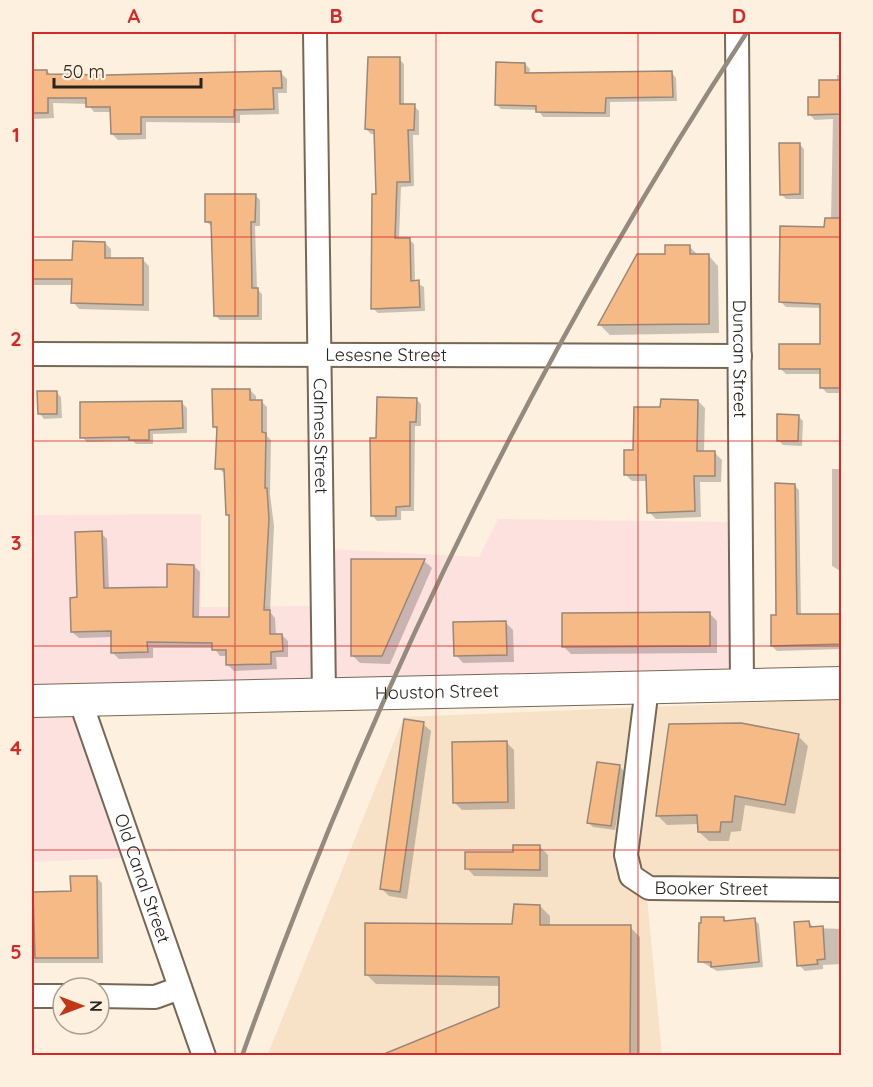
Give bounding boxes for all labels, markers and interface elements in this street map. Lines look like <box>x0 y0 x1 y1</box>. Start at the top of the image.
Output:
text: A <box>128 3 141 28</box>
text: B <box>329 3 343 28</box>
text: C <box>531 3 544 28</box>
text: D <box>732 3 746 28</box>
scale bar <box>54 51 201 89</box>
text: 50 m <box>63 60 105 83</box>
text: 1 <box>12 122 20 147</box>
street label: Duncan Street <box>728 300 752 418</box>
text: 2 <box>10 326 22 351</box>
street label: Lesesne Street <box>325 343 447 366</box>
street label: Calmes Street <box>309 378 333 494</box>
text: 3 <box>11 530 21 555</box>
street label: Houston Street <box>375 679 499 704</box>
text: 4 <box>10 735 22 760</box>
street label: Old Canal Street <box>109 810 176 946</box>
street label: Booker Street <box>654 876 769 900</box>
text: 5 <box>10 939 22 964</box>
north arrow <box>51 976 111 1036</box>
text: N <box>86 1000 106 1012</box>

